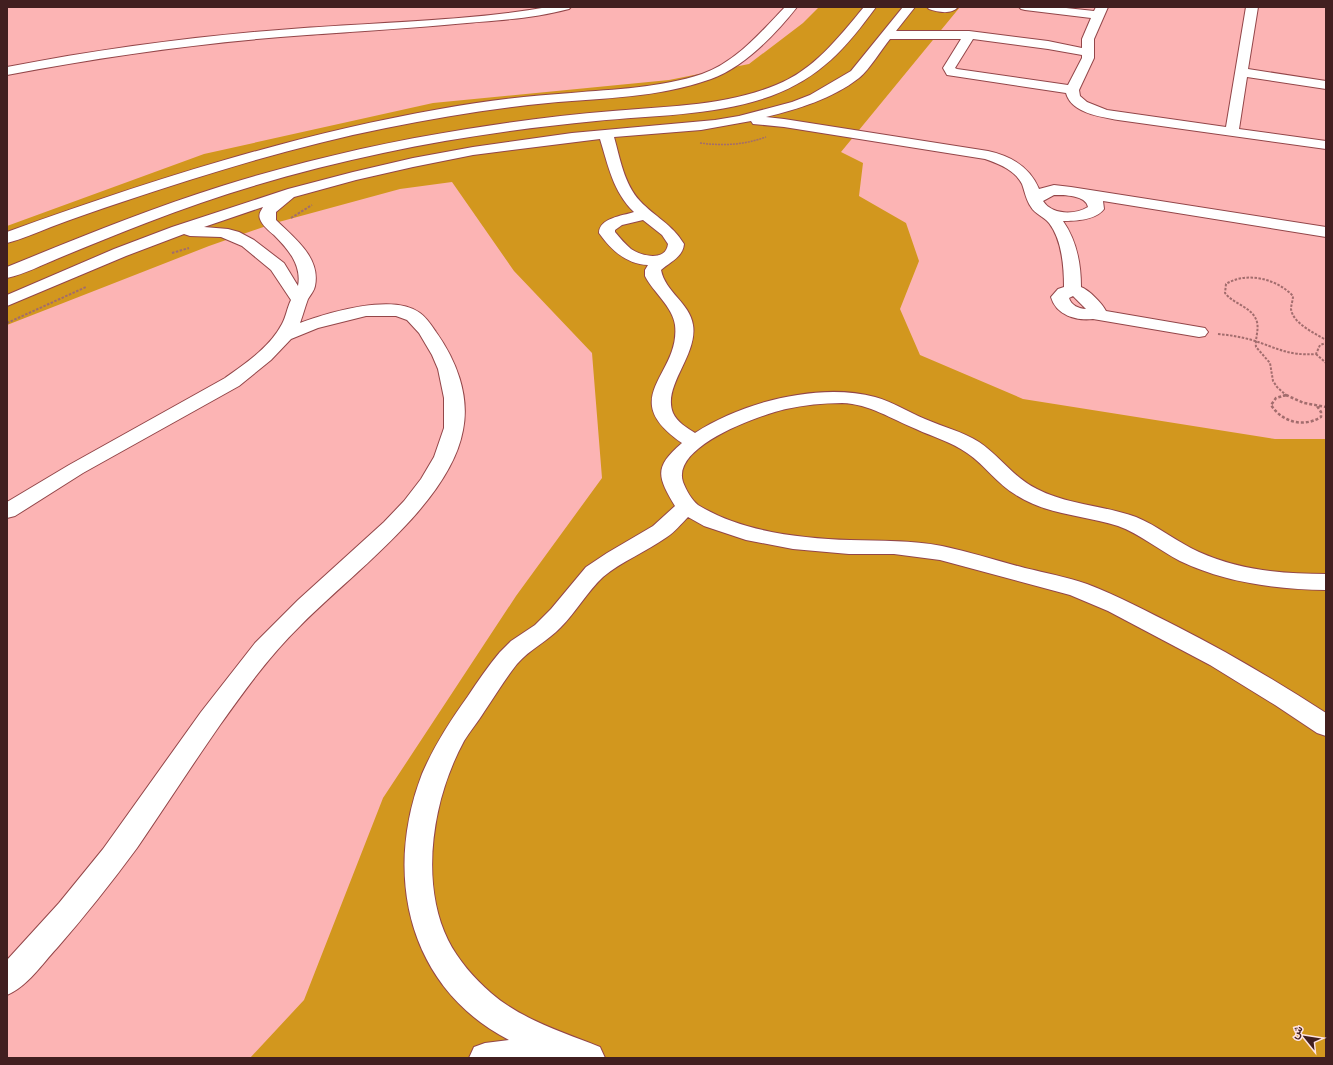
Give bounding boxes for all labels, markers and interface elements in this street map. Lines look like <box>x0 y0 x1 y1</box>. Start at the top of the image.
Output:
north arrow <box>1285 1017 1325 1057</box>
text: ش <box>1288 1023 1306 1041</box>

